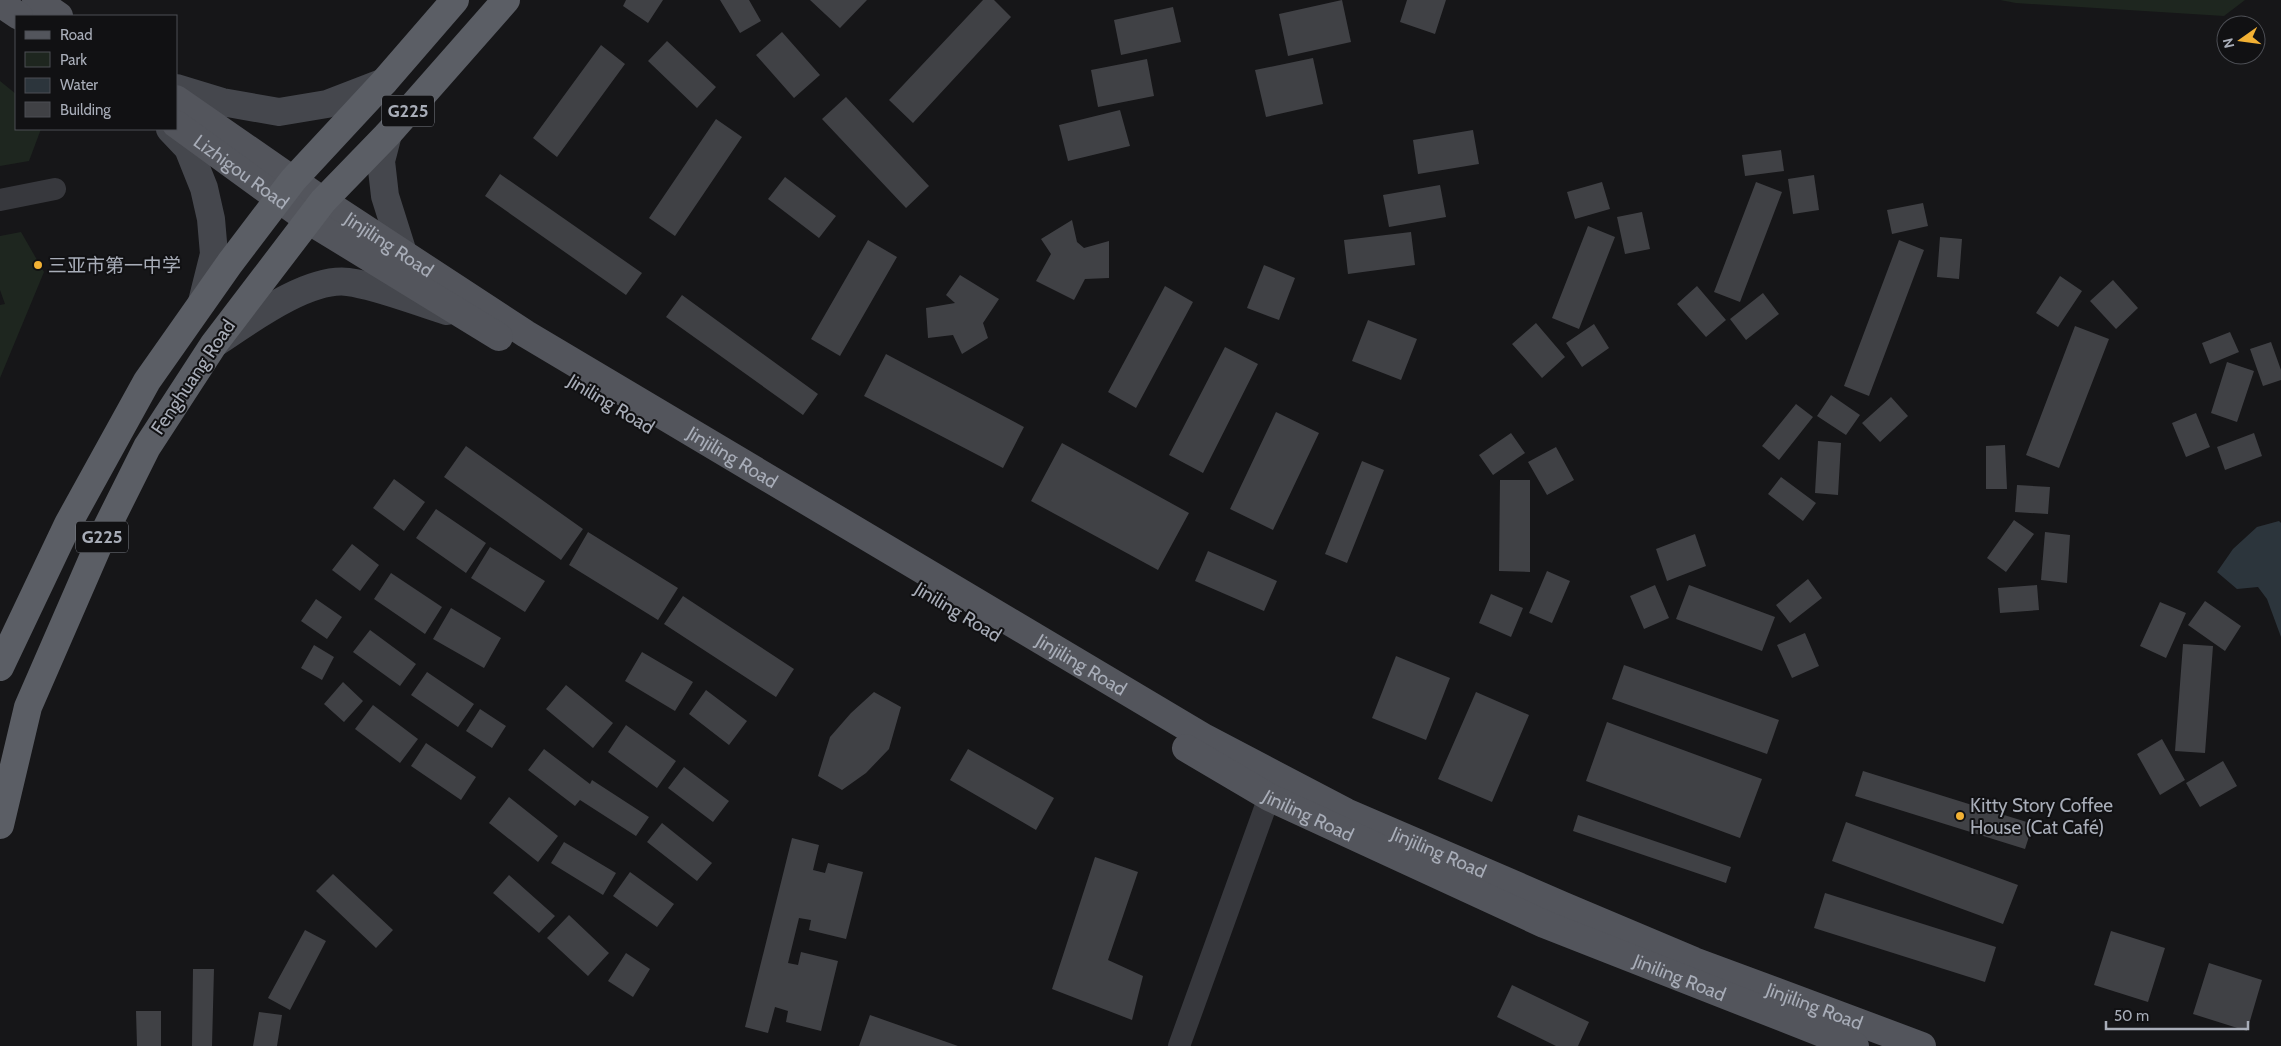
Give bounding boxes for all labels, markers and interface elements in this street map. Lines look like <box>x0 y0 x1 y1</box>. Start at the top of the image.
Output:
legend <box>15 15 178 130</box>
north arrow <box>2216 15 2266 65</box>
text: Road <box>60 26 93 44</box>
text: N <box>2218 36 2238 50</box>
text: Park <box>60 51 87 69</box>
text: Water <box>60 76 98 94</box>
road number: G225 <box>382 95 434 126</box>
text: Building <box>60 101 111 119</box>
street label: Lizhigou Road <box>189 129 294 214</box>
street label: Jinjiling Road <box>340 206 438 282</box>
place label: 三亚市第一中学 <box>48 254 181 277</box>
marker: 三亚市第一中学 <box>32 259 44 271</box>
street label: Fenghuang Road <box>146 315 240 439</box>
street label: Jiniling Road <box>562 369 659 439</box>
street label: Jinjiling Road <box>682 421 782 493</box>
road number: G225 <box>76 522 128 552</box>
street label: Jiniling Road <box>909 577 1006 647</box>
street label: Jinjiling Road <box>1031 628 1131 700</box>
street label: Jiniling Road <box>1258 784 1358 846</box>
place label: Kitty Story Coffee House (Cat Café) <box>1970 794 2113 839</box>
marker: Kitty Story Coffee House (Cat Café) <box>1954 810 1966 822</box>
street label: Jinjiling Road <box>1387 821 1490 883</box>
street label: Jiniling Road <box>1629 948 1729 1006</box>
street label: Jinjiling Road <box>1762 977 1866 1034</box>
scale bar <box>2106 998 2248 1030</box>
text: 50 m <box>2114 1007 2149 1025</box>

